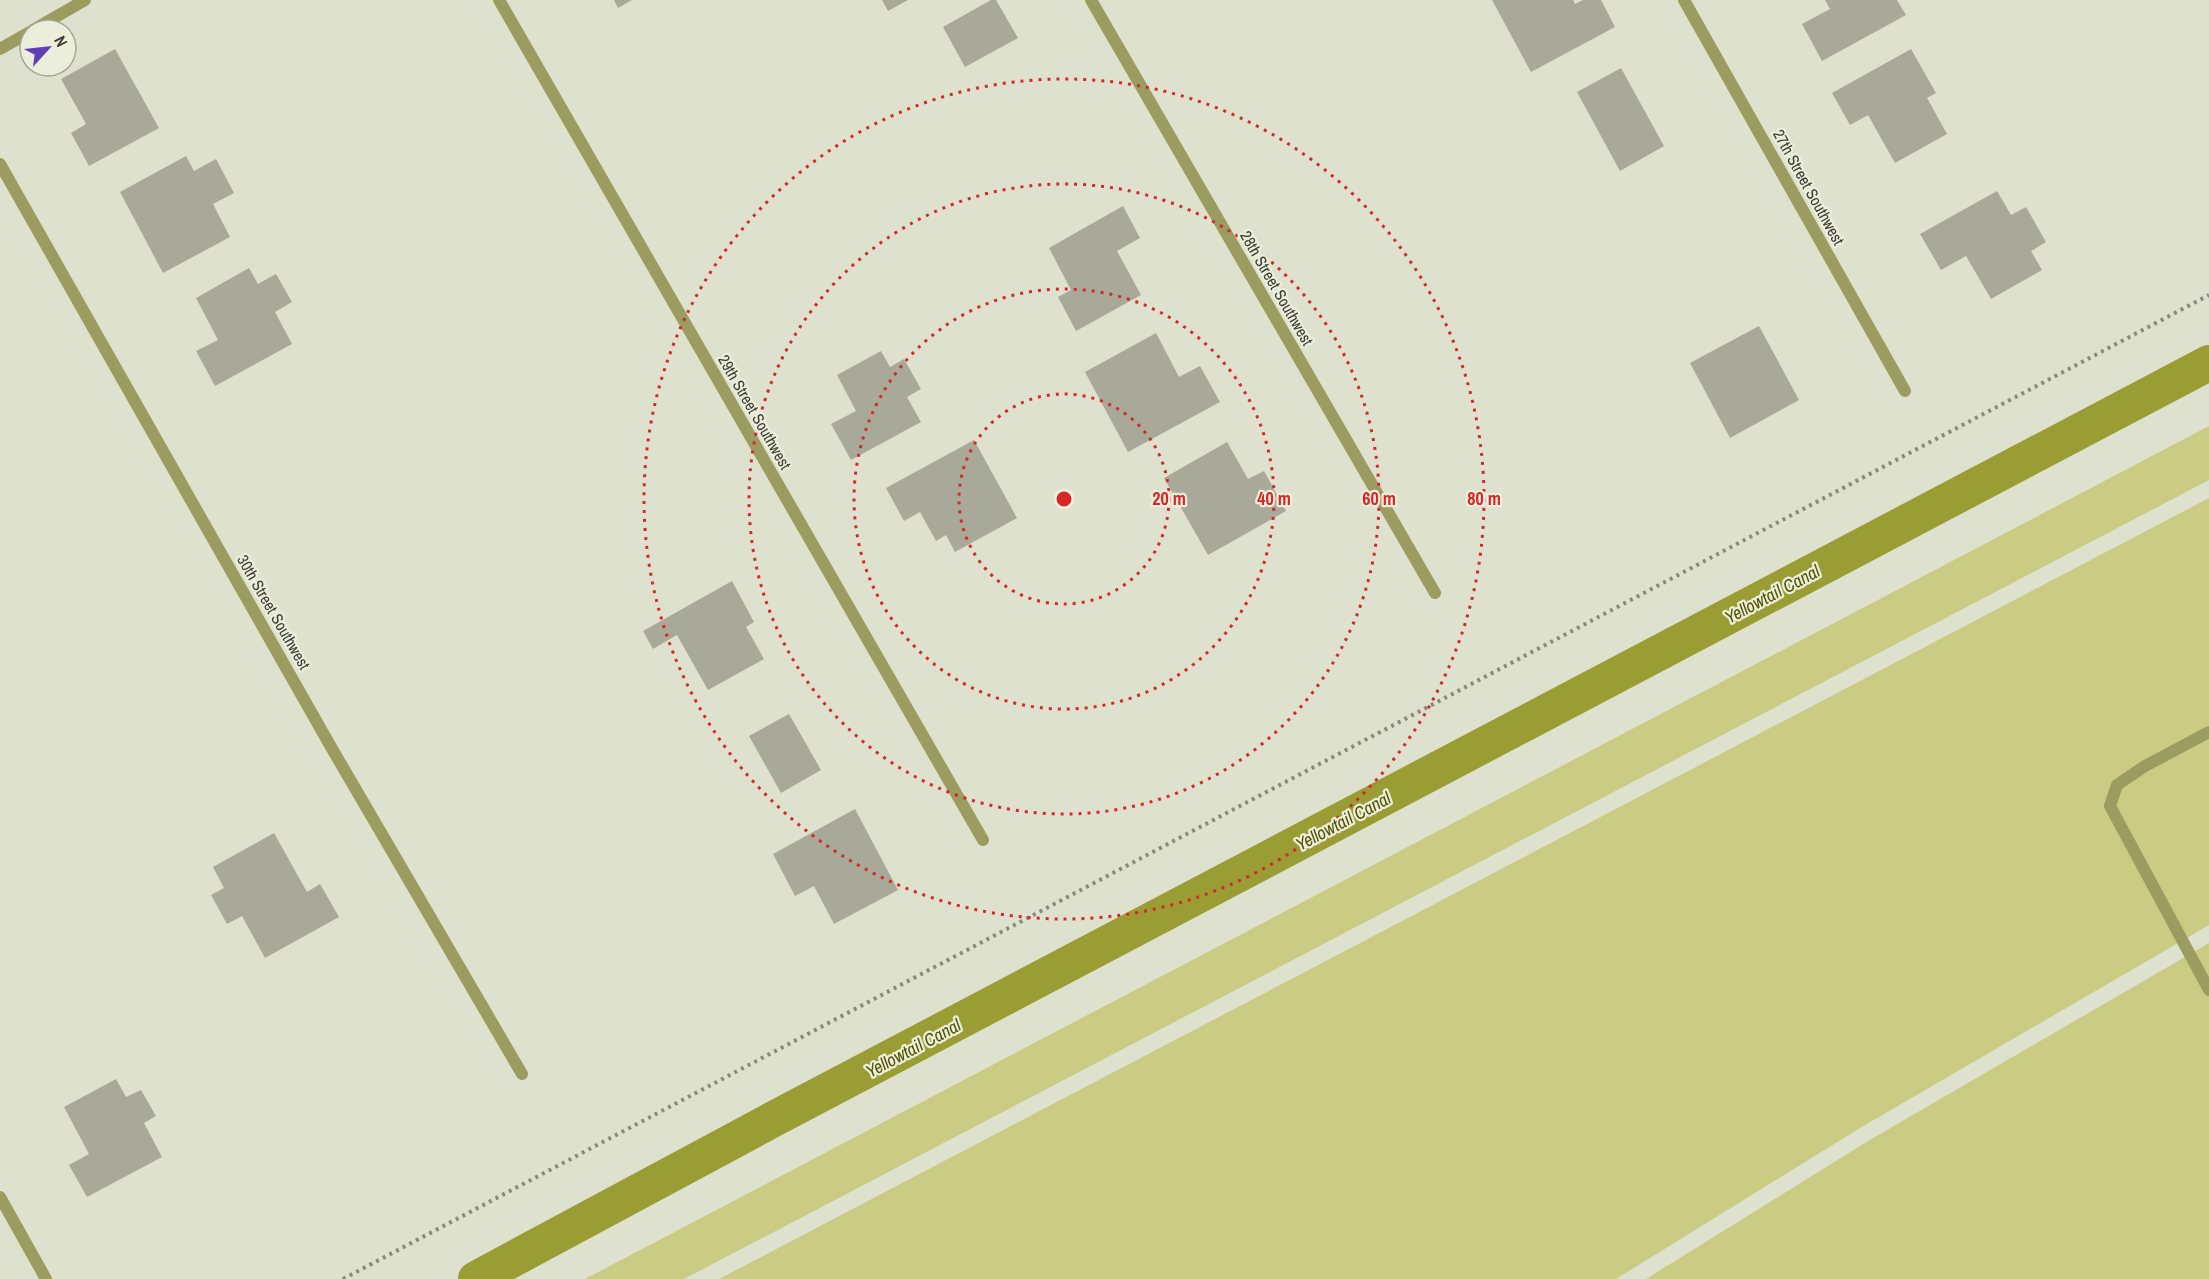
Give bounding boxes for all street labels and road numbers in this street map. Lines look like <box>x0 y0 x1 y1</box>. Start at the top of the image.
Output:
street label: 27th Street Southwest <box>1768 125 1850 249</box>
street label: 28th Street Southwest <box>1235 227 1319 350</box>
street label: 29th Street Southwest <box>713 351 797 474</box>
street label: 30th Street Southwest <box>232 551 316 674</box>

